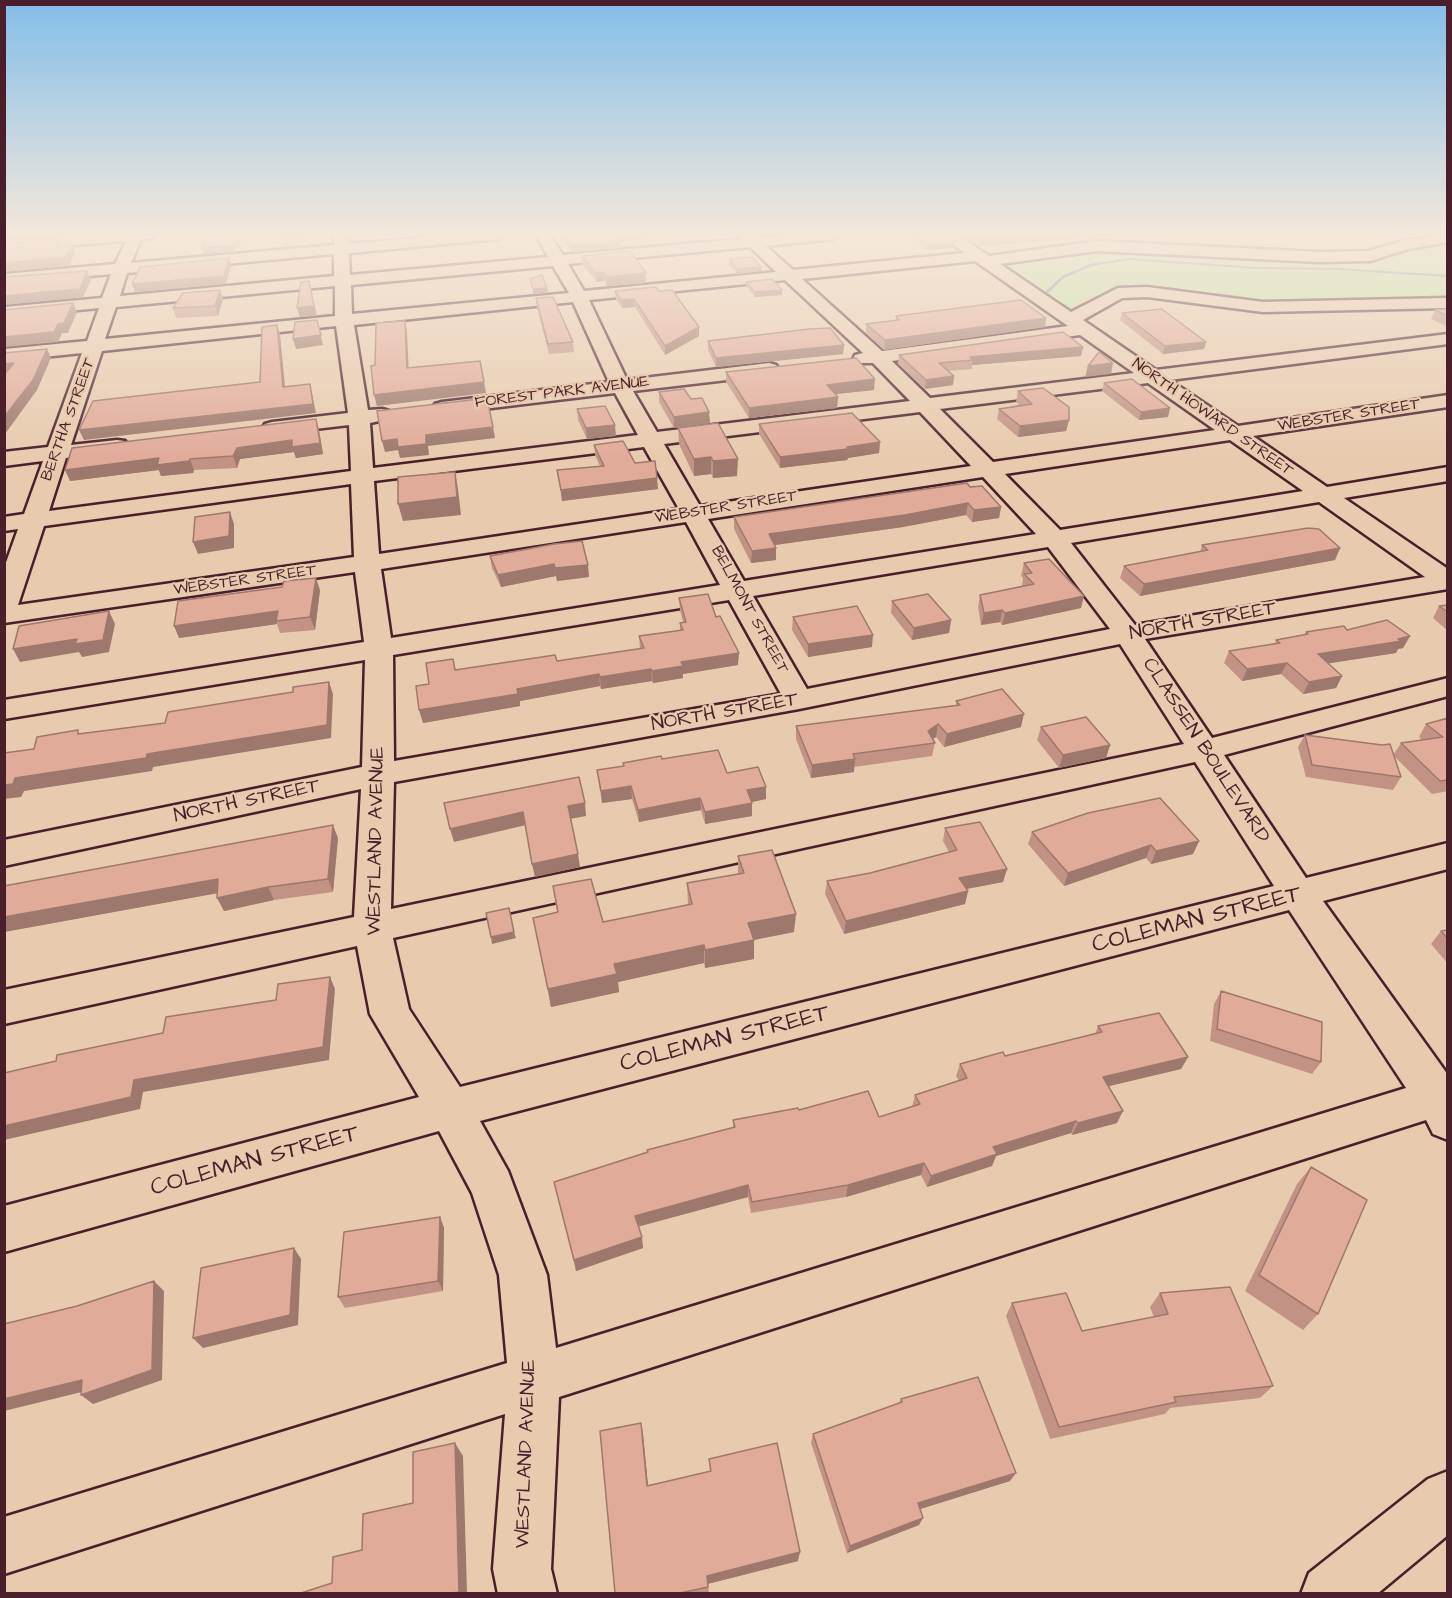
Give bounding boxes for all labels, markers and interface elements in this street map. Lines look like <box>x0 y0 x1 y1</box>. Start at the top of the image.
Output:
street label: NORTH HOWARD STREET <box>1128 355 1296 481</box>
street label: BERTHA STREET <box>38 356 100 484</box>
street label: FOREST PARK AVENUE <box>474 373 650 413</box>
street label: WEBSTER STREET <box>1276 395 1422 437</box>
street label: WEBSTER STREET <box>653 487 799 529</box>
street label: BELMONT STREET <box>706 543 792 677</box>
street label: WEBSTER STREET <box>172 561 318 601</box>
street label: NORTH STREET <box>1128 597 1278 647</box>
street label: CLASSEN BOULEVARD <box>1136 654 1274 848</box>
street label: NORTH STREET <box>650 688 800 738</box>
street label: WESTLAND AVENUE <box>363 746 391 936</box>
street label: NORTH STREET <box>172 775 322 829</box>
street label: COLEMAN STREET <box>1089 881 1305 961</box>
street label: COLEMAN STREET <box>617 1000 833 1080</box>
street label: COLEMAN STREET <box>148 1120 362 1204</box>
street label: WESTLAND AVENUE <box>512 1359 542 1549</box>

